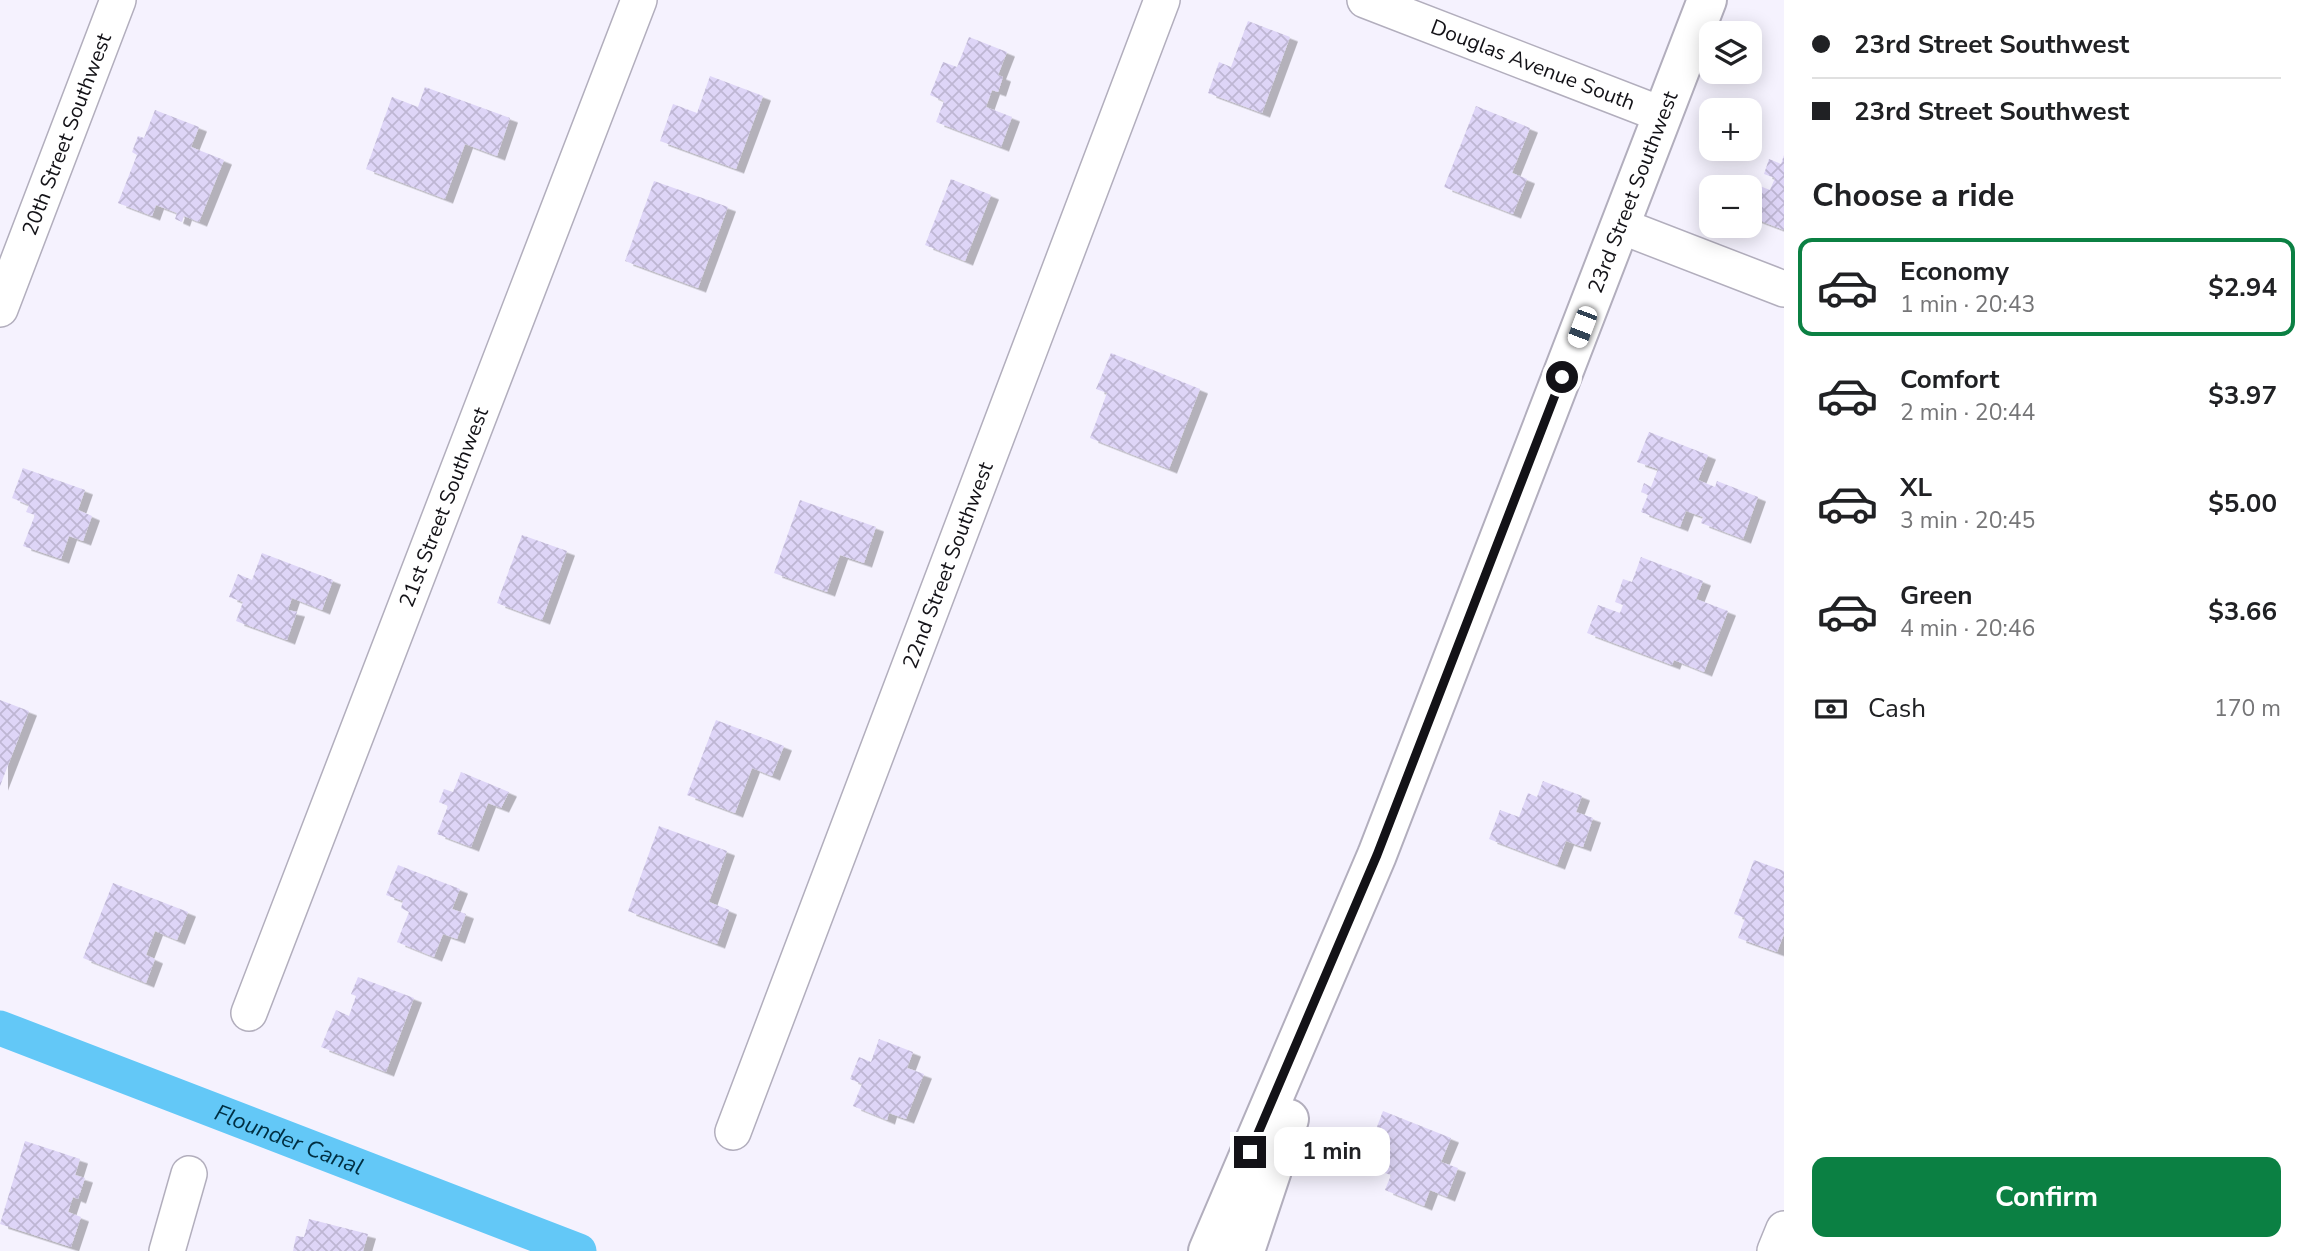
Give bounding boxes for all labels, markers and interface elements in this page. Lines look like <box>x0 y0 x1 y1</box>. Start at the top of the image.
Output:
street label: Douglas Avenue South <box>1427 13 1639 117</box>
map controls <box>1699 21 1762 238</box>
button: layers <box>1699 21 1762 84</box>
text: 23rd Street Southwest <box>1854 27 2129 62</box>
street label: 20th Street Southwest <box>15 29 118 239</box>
street label: 23rd Street Southwest <box>1581 86 1685 297</box>
text: 23rd Street Southwest <box>1854 94 2129 129</box>
button: + <box>1699 98 1762 161</box>
text: Choose a ride <box>1812 174 2014 217</box>
button: − <box>1699 175 1762 238</box>
text: Economy <box>1900 254 2009 289</box>
icon: car <box>1816 256 1879 319</box>
text: $2.94 <box>2208 270 2277 305</box>
text: 1 min · 20:43 <box>1900 289 2035 320</box>
car <box>1565 304 1600 350</box>
route start <box>1546 361 1578 393</box>
text: Comfort <box>1900 362 2000 397</box>
icon: car <box>1816 364 1879 427</box>
text: $3.97 <box>2208 378 2277 413</box>
text: 2 min · 20:44 <box>1900 397 2035 428</box>
street label: 21st Street Southwest <box>393 402 495 611</box>
street label: 22nd Street Southwest <box>896 457 1000 673</box>
text: XL <box>1900 470 1932 505</box>
icon: car <box>1816 472 1879 535</box>
text: $5.00 <box>2208 486 2277 521</box>
text: 3 min · 20:45 <box>1900 505 2035 536</box>
text: Green <box>1900 578 1973 613</box>
icon: car <box>1816 580 1879 643</box>
text: $3.66 <box>2208 594 2277 629</box>
text: 4 min · 20:46 <box>1900 613 2035 644</box>
icon: cash <box>1812 690 1850 728</box>
text: Cash <box>1868 691 1926 726</box>
text: 170 m <box>2214 693 2281 724</box>
water label: Flounder Canal <box>210 1097 368 1182</box>
callout: 1 min <box>1274 1128 1390 1176</box>
route end <box>1234 1136 1266 1168</box>
text: 1 min <box>1302 1136 1362 1167</box>
button: Confirm <box>1812 1157 2281 1237</box>

